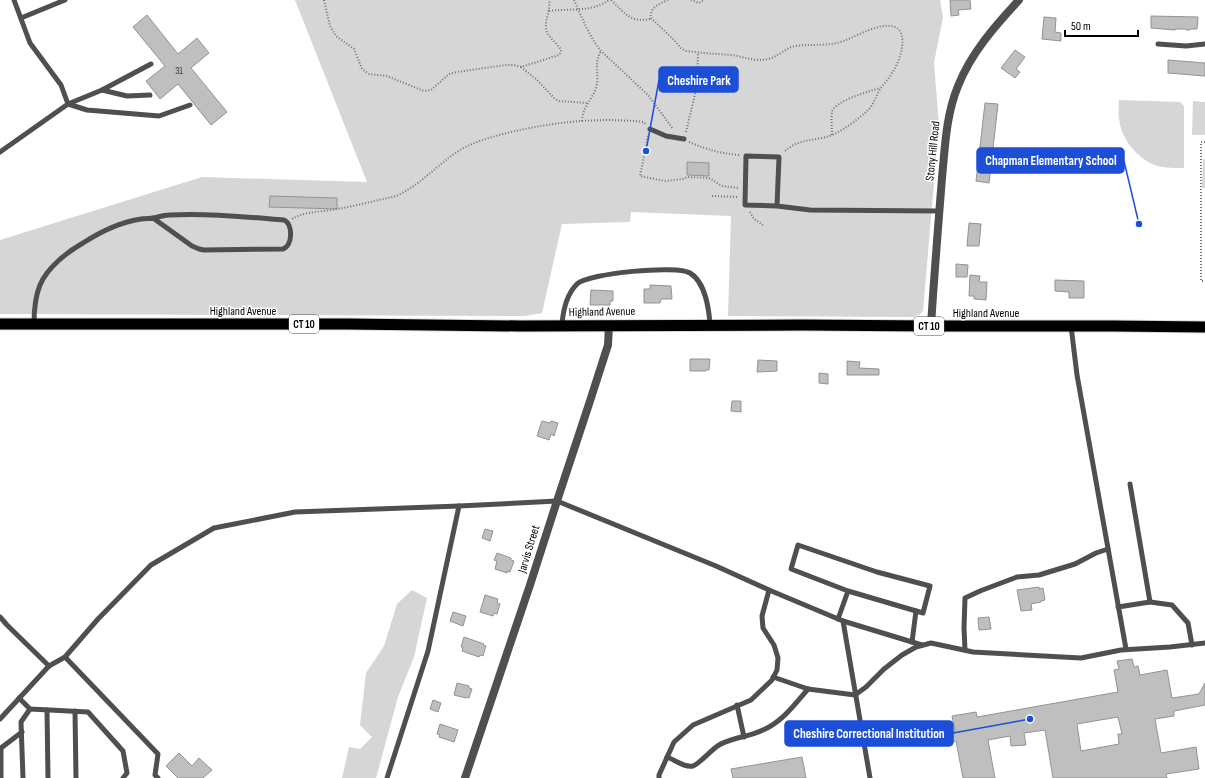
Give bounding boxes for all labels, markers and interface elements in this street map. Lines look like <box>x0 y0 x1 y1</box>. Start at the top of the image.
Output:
scale bar <box>1065 12 1138 38</box>
text: 50 m <box>1071 19 1091 34</box>
house number: 31 <box>175 65 183 77</box>
callout: Cheshire Park <box>659 67 738 92</box>
text: Cheshire Park <box>667 73 731 89</box>
street label: Stony Hill Road <box>922 120 944 182</box>
callout: Chapman Elementary School <box>977 148 1124 173</box>
text: Chapman Elementary School <box>985 153 1117 169</box>
street label: Highland Avenue <box>210 304 276 319</box>
street label: Highland Avenue <box>569 304 636 320</box>
street label: Highland Avenue <box>953 306 1019 321</box>
road number: CT 10 <box>289 315 319 333</box>
road number: CT 10 <box>914 317 944 335</box>
street label: Jarvis Street <box>514 523 543 576</box>
callout: Cheshire Correctional Institution <box>785 721 953 746</box>
text: Cheshire Correctional Institution <box>793 726 945 742</box>

